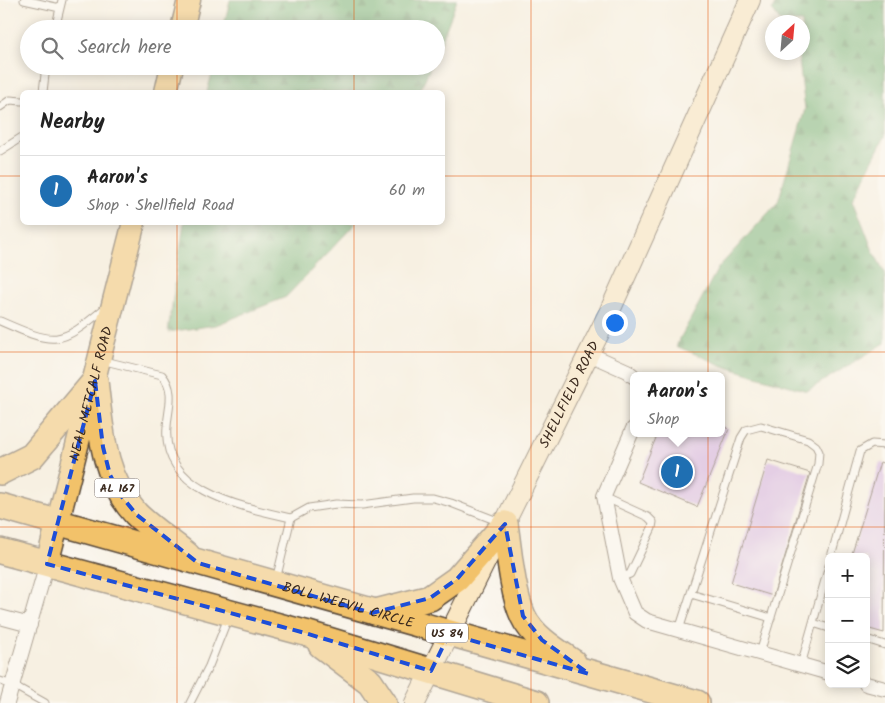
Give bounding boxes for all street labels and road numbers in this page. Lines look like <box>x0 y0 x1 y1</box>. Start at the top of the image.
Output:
street label: NEAL METCALF ROAD <box>64 324 119 463</box>
street label: SHELLFIELD ROAD <box>534 337 605 452</box>
road number: AL 167 <box>94 478 140 498</box>
street label: BOLL WEEVIL CIRCLE <box>280 576 417 635</box>
road number: US 84 <box>426 624 468 642</box>

